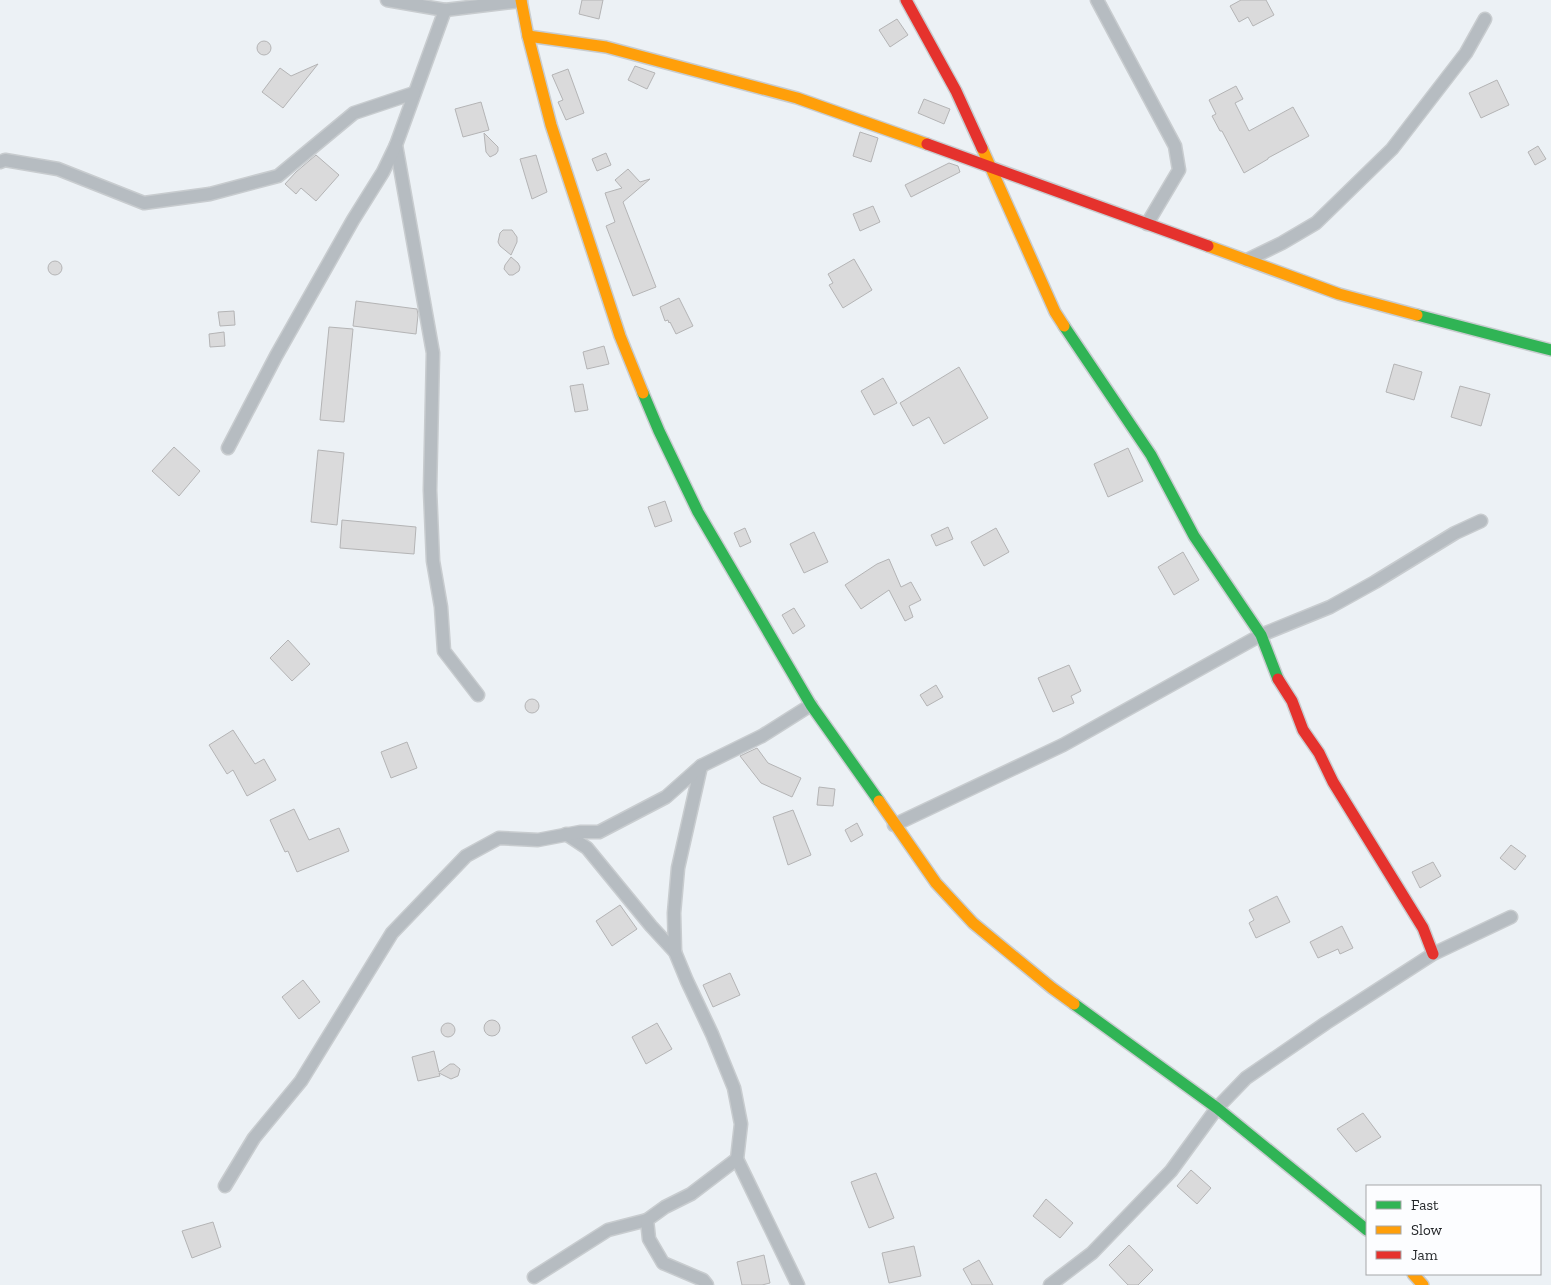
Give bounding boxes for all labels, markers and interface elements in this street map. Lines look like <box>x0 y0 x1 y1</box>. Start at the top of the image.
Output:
legend <box>1366 1185 1541 1275</box>
text: Fast <box>1411 1196 1439 1214</box>
text: Slow <box>1411 1221 1443 1239</box>
text: Jam <box>1411 1246 1438 1264</box>

